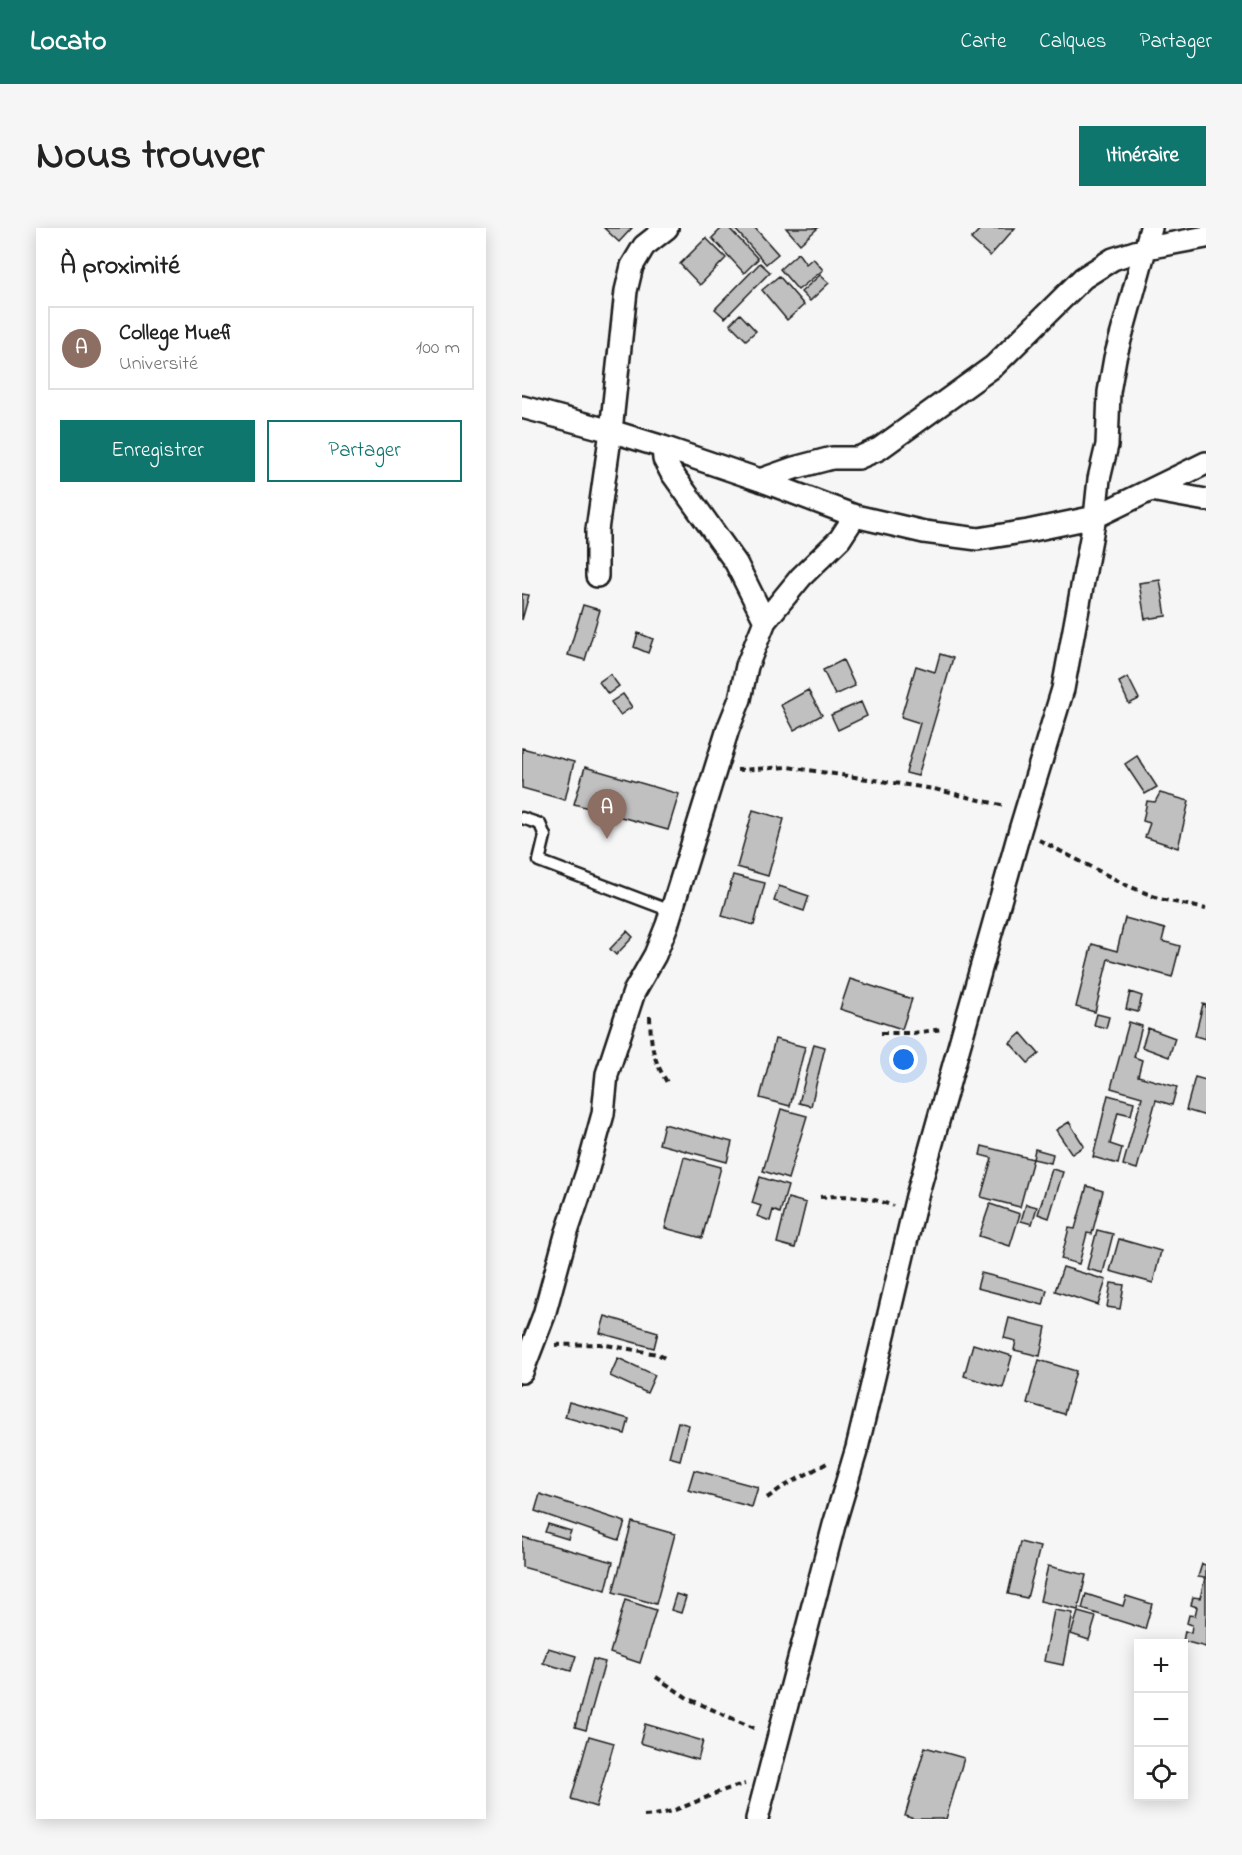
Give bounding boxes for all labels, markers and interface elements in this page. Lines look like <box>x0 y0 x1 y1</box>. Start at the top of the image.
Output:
text: Locato <box>30 22 106 63</box>
text: Carte <box>960 27 1006 57</box>
text: Calques <box>1039 27 1106 57</box>
text: Partager <box>1139 27 1212 57</box>
text: Nous trouver <box>36 126 264 187</box>
button: Itinéraire <box>1079 126 1206 186</box>
text: À proximité <box>60 248 180 286</box>
text: College Muefi <box>119 318 234 350</box>
text: A <box>75 334 88 363</box>
text: 100 m <box>416 334 460 363</box>
text: Université <box>119 350 198 379</box>
button: Enregistrer <box>60 420 255 482</box>
button: Partager <box>267 420 462 482</box>
pin: A <box>588 790 626 839</box>
your location <box>889 1045 918 1074</box>
map controls <box>1134 1639 1188 1801</box>
button: + <box>1134 1639 1188 1693</box>
button: − <box>1134 1693 1188 1747</box>
button: locate <box>1134 1747 1188 1801</box>

